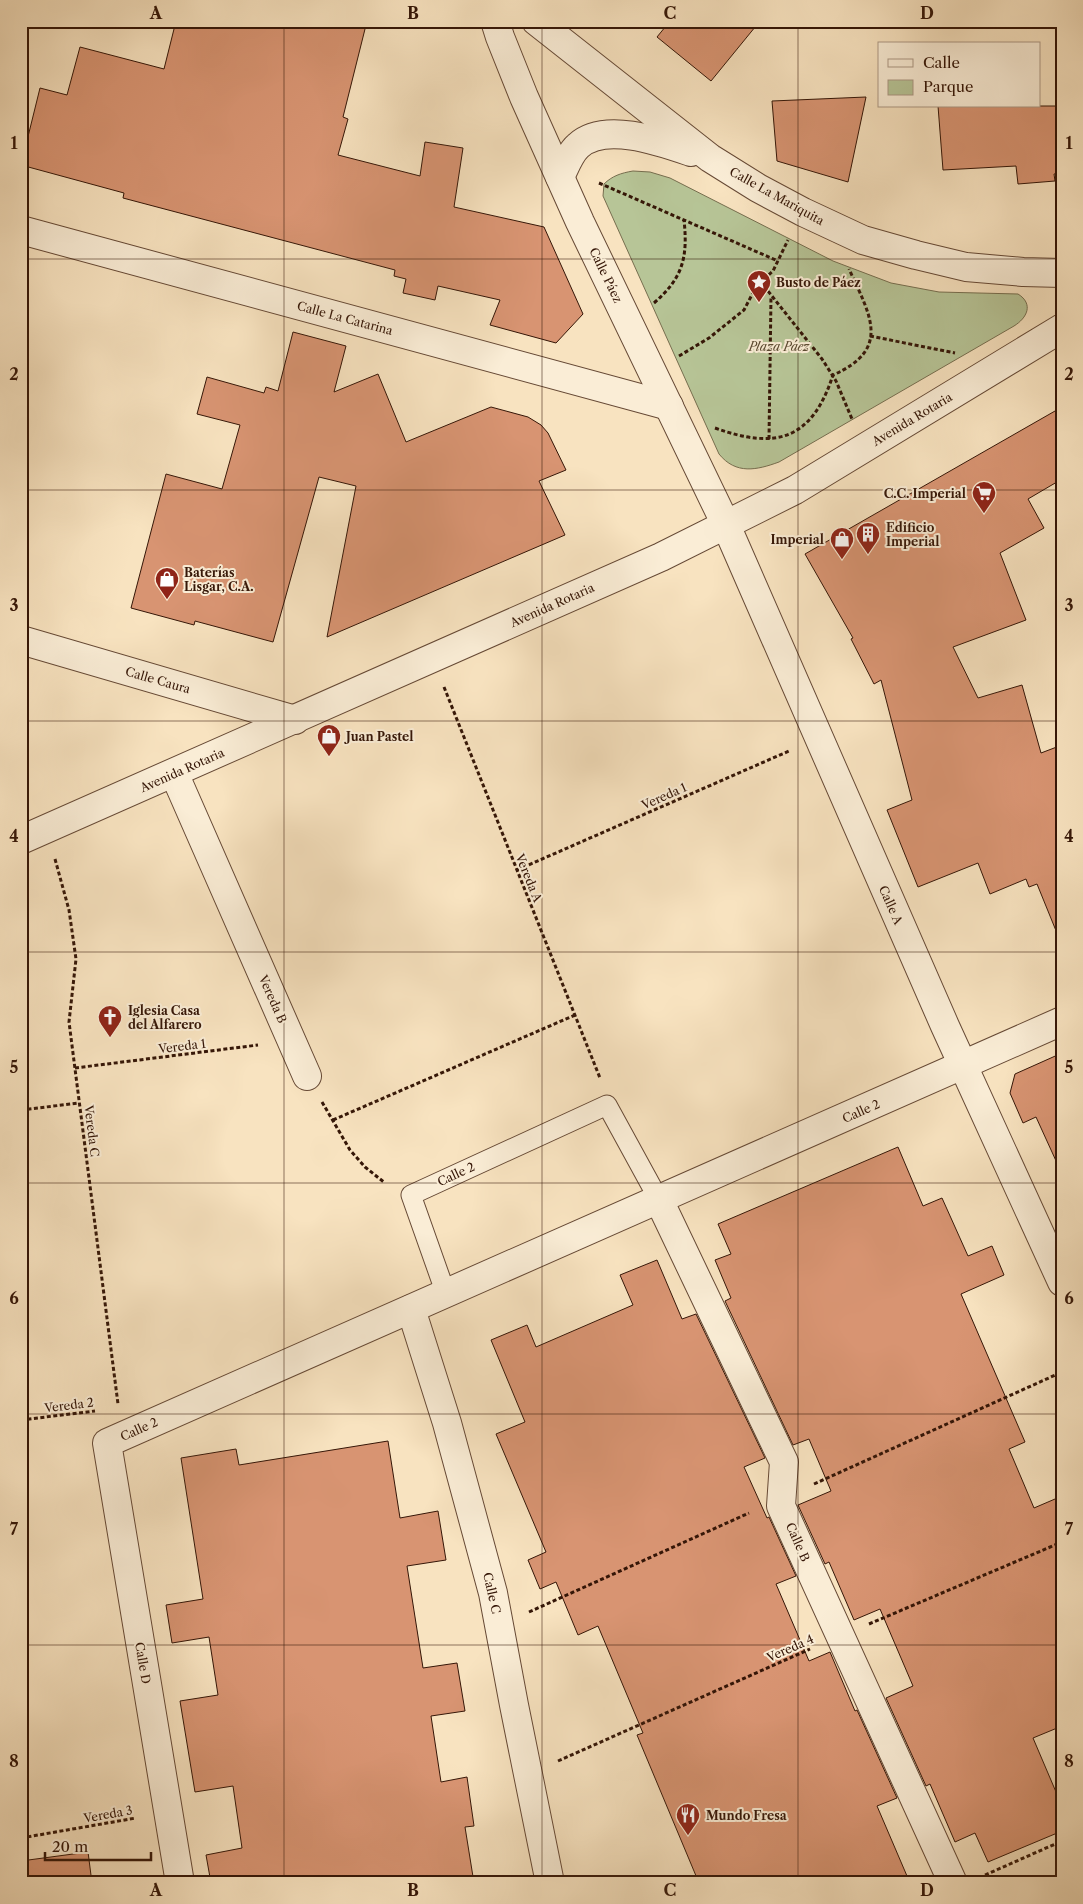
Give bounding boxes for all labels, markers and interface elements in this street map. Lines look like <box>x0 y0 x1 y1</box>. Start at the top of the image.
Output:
text: A <box>149 3 163 23</box>
text: B <box>407 3 419 23</box>
text: C <box>664 3 676 23</box>
text: D <box>920 3 934 23</box>
legend <box>878 42 1040 108</box>
text: Calle <box>923 53 960 72</box>
text: Parque <box>923 77 973 96</box>
text: 1 <box>10 133 18 153</box>
text: 1 <box>1065 133 1073 153</box>
street label: Calle La Mariquita <box>727 164 827 229</box>
street label: Calle Páez <box>586 245 626 305</box>
place icon: Busto de Páez <box>746 269 772 303</box>
place label: Busto de Páez <box>776 275 861 290</box>
street label: Calle La Catarina <box>295 298 395 338</box>
park label: Plaza Páez <box>748 339 810 354</box>
text: 2 <box>9 364 19 384</box>
text: 2 <box>1064 364 1074 384</box>
street label: Avenida Rotaria <box>868 389 955 449</box>
supermarket icon: C.C. Imperial <box>971 480 997 514</box>
place label: C.C. Imperial <box>884 486 966 501</box>
place label: Edificio Imperial <box>886 520 940 549</box>
building icon: Edificio Imperial <box>855 521 881 555</box>
shop icon: Imperial <box>829 526 855 560</box>
place label: Imperial <box>770 532 824 547</box>
place label: Baterías Lisgar, C.A. <box>184 565 254 594</box>
shop icon: Baterías Lisgar, C.A. <box>154 566 180 600</box>
street label: Avenida Rotaria <box>507 579 597 631</box>
text: 3 <box>9 595 19 615</box>
text: 3 <box>1064 595 1074 615</box>
street label: Calle Caura <box>124 664 193 697</box>
shop icon: Juan Pastel <box>316 723 342 757</box>
place label: Juan Pastel <box>344 729 413 744</box>
street label: Avenida Rotaria <box>137 744 227 796</box>
street label: Vereda 1 <box>638 779 689 813</box>
text: 4 <box>9 826 19 846</box>
text: 4 <box>1064 826 1074 846</box>
street label: Vereda A <box>512 851 546 905</box>
street label: Calle A <box>876 883 907 928</box>
street label: Vereda B <box>255 972 290 1025</box>
place label: Iglesia Casa del Alfarero <box>128 1003 202 1032</box>
church icon: Iglesia Casa del Alfarero <box>97 1004 123 1038</box>
street label: Vereda 1 <box>156 1036 207 1056</box>
text: 5 <box>10 1057 19 1077</box>
text: 5 <box>1065 1057 1074 1077</box>
street label: Calle 2 <box>840 1096 882 1126</box>
street label: Vereda C <box>81 1103 103 1158</box>
street label: Calle 2 <box>435 1159 477 1189</box>
text: 6 <box>9 1288 19 1308</box>
text: 6 <box>1064 1288 1074 1308</box>
street label: Vereda 2 <box>43 1395 95 1416</box>
street label: Calle 2 <box>118 1414 160 1444</box>
text: 7 <box>10 1519 19 1539</box>
text: 7 <box>1065 1519 1074 1539</box>
street label: Calle B <box>783 1520 813 1564</box>
street label: Calle C <box>480 1571 504 1615</box>
street label: Vereda 4 <box>763 1631 816 1665</box>
street label: Calle D <box>132 1641 154 1685</box>
text: 8 <box>9 1751 19 1771</box>
text: 8 <box>1064 1751 1074 1771</box>
street label: Vereda 3 <box>81 1802 134 1826</box>
restaurant icon: Mundo Fresa <box>675 1802 701 1836</box>
place label: Mundo Fresa <box>706 1808 788 1823</box>
scale bar <box>45 1829 151 1861</box>
text: 20 m <box>52 1837 88 1856</box>
text: A <box>149 1880 163 1900</box>
text: B <box>407 1880 419 1900</box>
text: C <box>664 1880 676 1900</box>
text: D <box>920 1880 934 1900</box>

